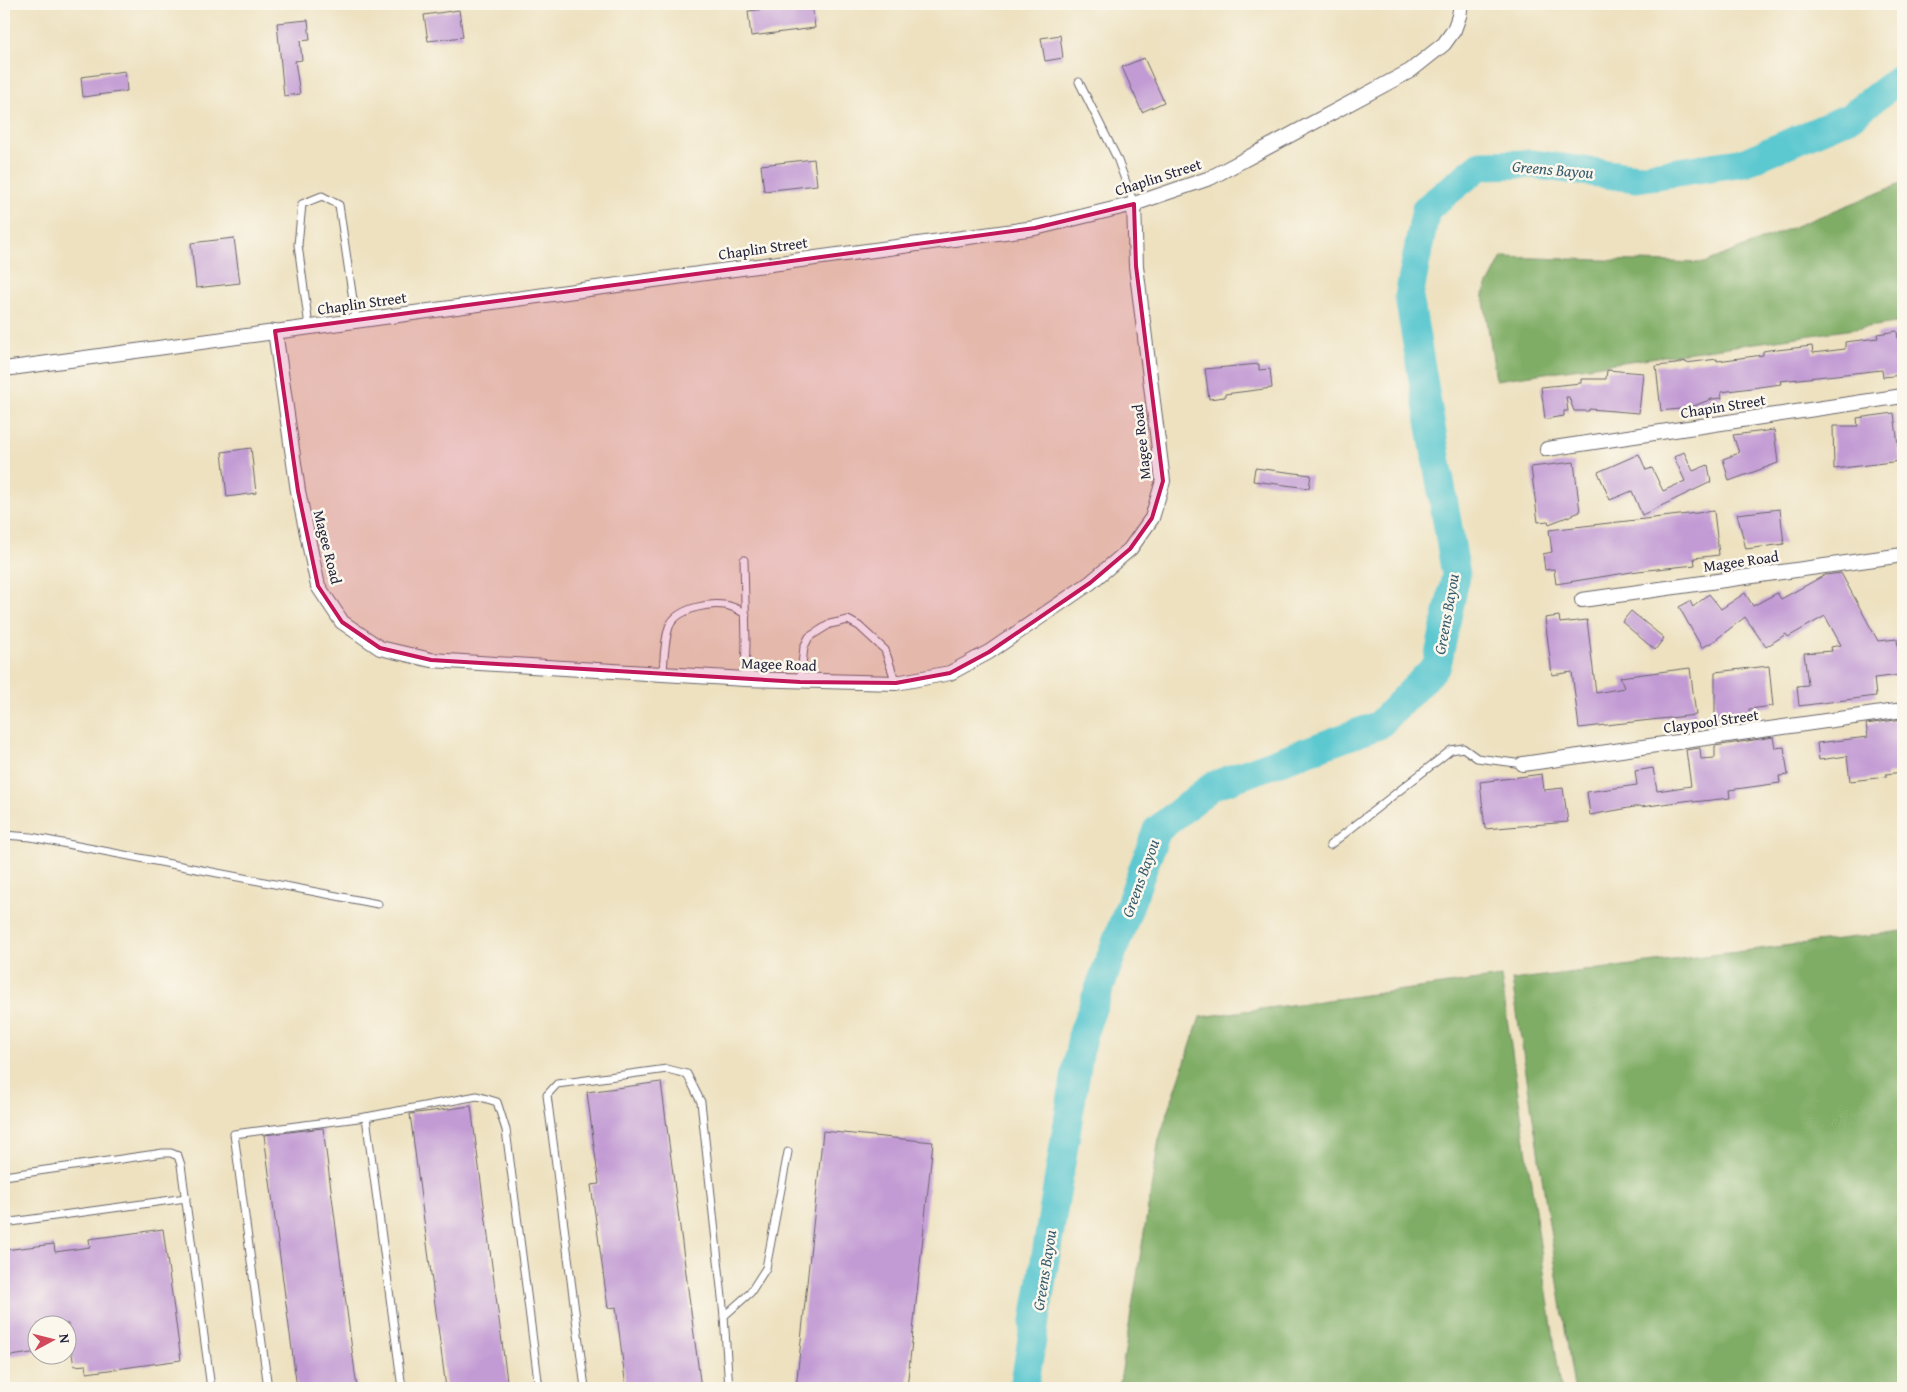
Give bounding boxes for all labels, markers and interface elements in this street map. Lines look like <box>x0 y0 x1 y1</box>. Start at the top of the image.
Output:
street label: Chaplin Street <box>1112 153 1205 201</box>
water label: Greens Bayou <box>1511 153 1595 185</box>
street label: Chaplin Street <box>717 231 810 265</box>
street label: Chaplin Street <box>316 286 409 320</box>
street label: Chapin Street <box>1679 389 1768 423</box>
street label: Magee Road <box>1127 403 1155 481</box>
street label: Magee Road <box>309 508 347 586</box>
street label: Magee Road <box>1702 545 1780 577</box>
water label: Greens Bayou <box>1427 572 1465 656</box>
street label: Magee Road <box>741 652 817 676</box>
street label: Claypool Street <box>1662 704 1761 738</box>
water label: Greens Bayou <box>1115 835 1165 921</box>
water label: Greens Bayou <box>1026 1228 1062 1312</box>
north arrow <box>28 1314 78 1364</box>
text: N <box>54 1333 75 1345</box>

